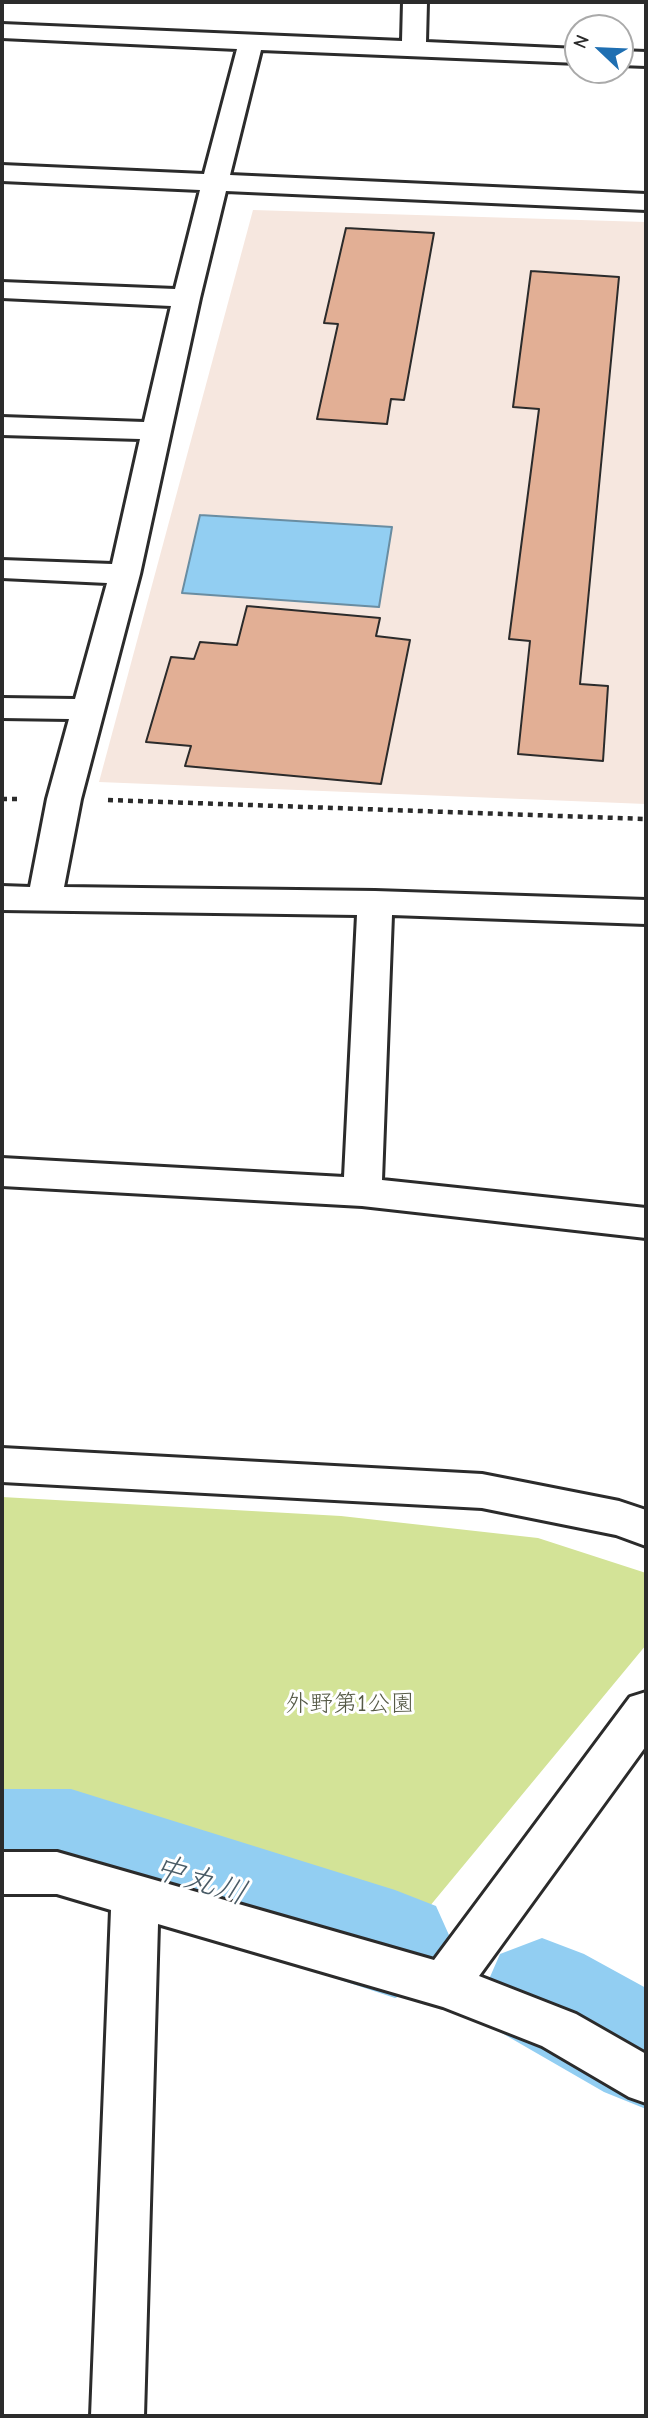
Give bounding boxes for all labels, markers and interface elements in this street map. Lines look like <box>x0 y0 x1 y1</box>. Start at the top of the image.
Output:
north arrow <box>564 14 634 84</box>
text: N <box>569 32 594 52</box>
park label: 外野第1公園 <box>285 1690 415 1718</box>
water label: 中丸川 <box>148 1848 252 1914</box>

